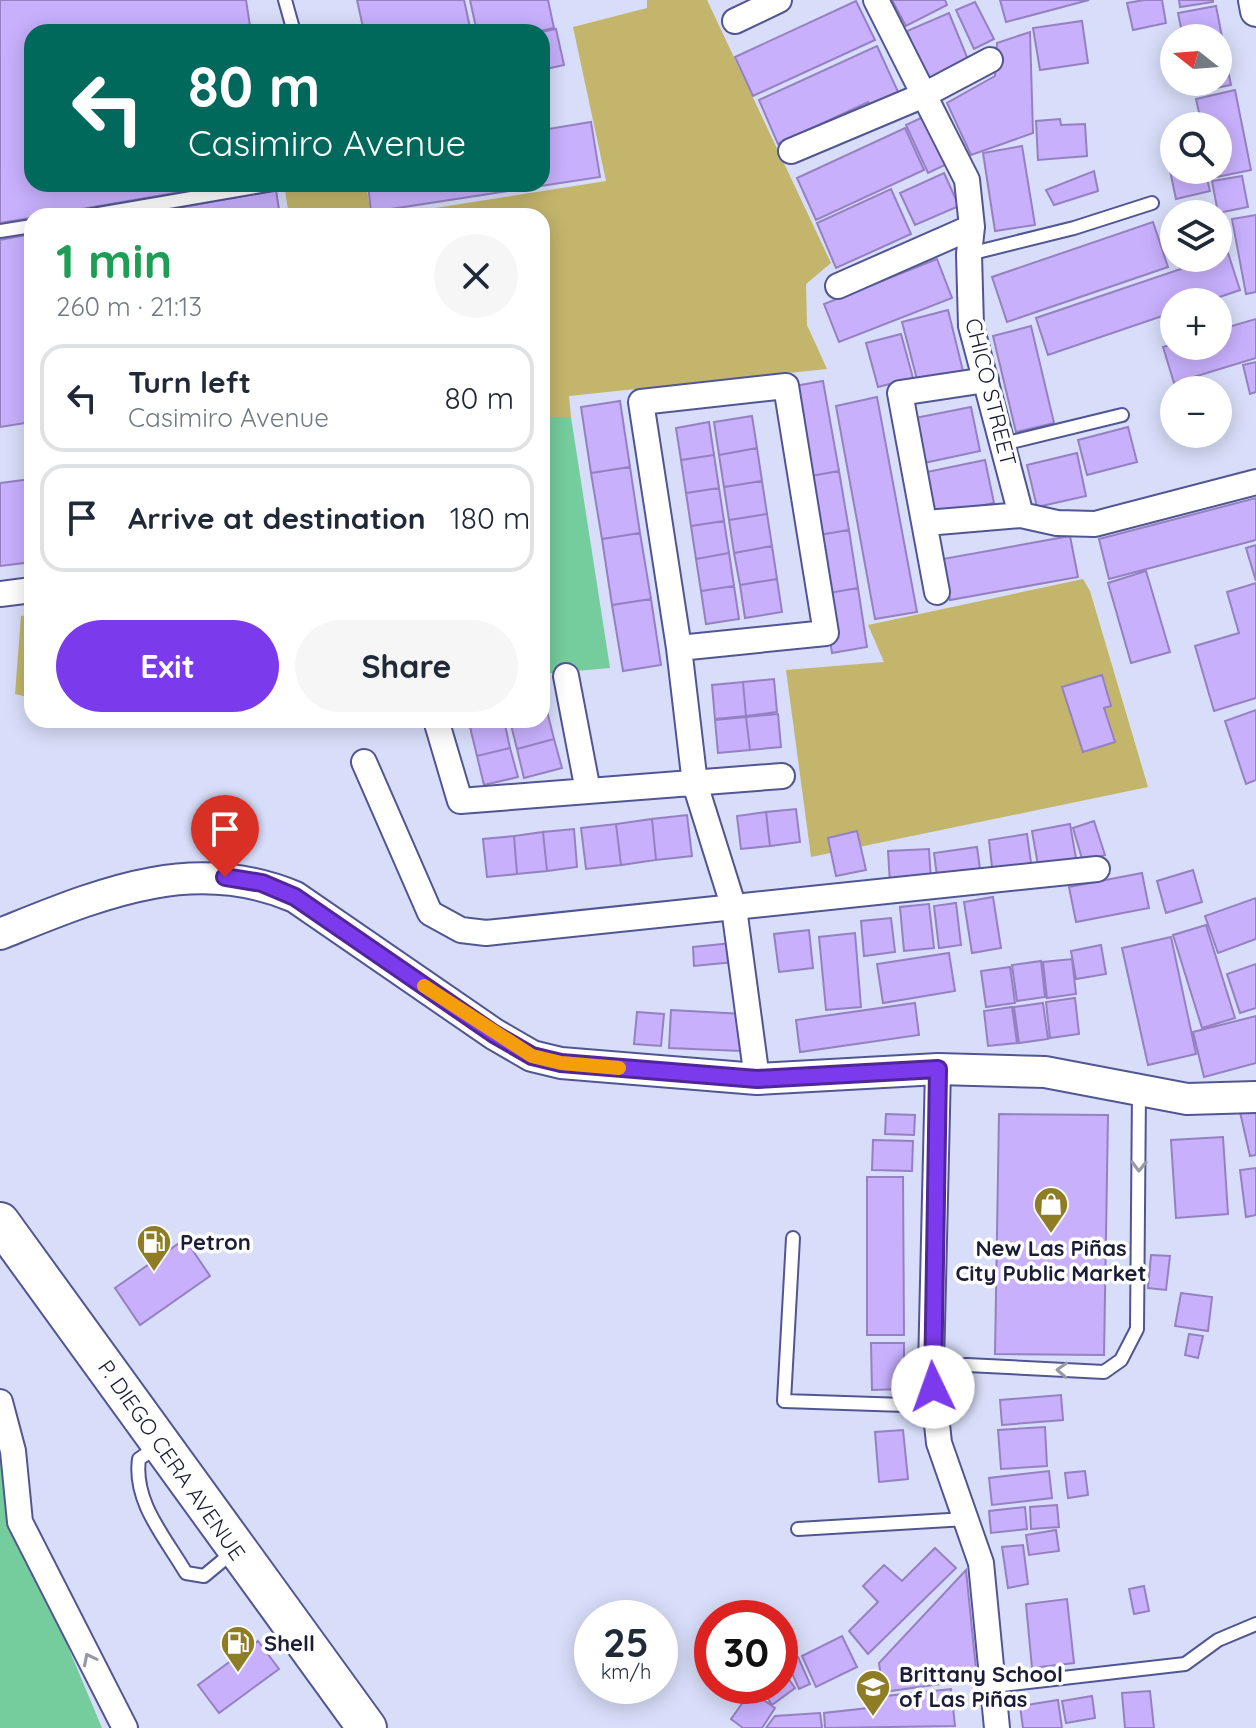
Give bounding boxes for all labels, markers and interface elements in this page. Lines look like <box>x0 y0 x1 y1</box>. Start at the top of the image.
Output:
north arrow <box>1160 24 1232 96</box>
map controls <box>1160 24 1232 448</box>
text: 80 m <box>188 51 320 121</box>
icon: left <box>56 56 160 160</box>
button: search <box>1160 112 1232 184</box>
text: Casimiro Avenue <box>188 120 466 165</box>
button: layers <box>1160 200 1232 272</box>
text: 1 min <box>56 230 172 290</box>
button: close <box>434 234 518 318</box>
button: + <box>1160 288 1232 360</box>
text: 260 m · 21:13 <box>56 290 202 323</box>
street label: CHICO STREET <box>959 315 1023 469</box>
text: Turn left <box>128 363 251 401</box>
icon: left <box>60 376 104 420</box>
button: − <box>1160 376 1232 448</box>
text: 80 m <box>444 379 514 417</box>
text: Casimiro Avenue <box>128 401 329 434</box>
icon: arrive <box>60 496 104 540</box>
text: Arrive at destination <box>128 499 426 537</box>
text: 180 m <box>450 499 530 537</box>
button: Exit <box>56 620 279 712</box>
button: Share <box>295 620 518 712</box>
pin <box>191 795 259 877</box>
icon: arrive <box>203 807 247 851</box>
one-way arrow <box>1130 1160 1147 1173</box>
shop icon: New Las Piñas City Public Market <box>1032 1185 1070 1235</box>
fuel station icon: Petron <box>135 1223 173 1273</box>
place label: Petron <box>180 1228 251 1256</box>
place label: New Las Piñas City Public Market <box>955 1234 1147 1287</box>
position arrow <box>891 1345 975 1429</box>
street label: P. DIEGO CERA AVENUE <box>92 1354 252 1566</box>
one-way arrow <box>1055 1361 1068 1378</box>
speed limit sign: 30 <box>694 1600 798 1704</box>
text: 25 <box>603 1617 649 1667</box>
fuel station icon: Shell <box>219 1624 257 1674</box>
place label: Shell <box>264 1629 315 1657</box>
one-way arrow <box>84 1652 99 1667</box>
text: km/h <box>601 1659 651 1684</box>
place label: Brittany School of Las Piñas <box>899 1660 1063 1713</box>
school or university icon: Brittany School of Las Piñas <box>854 1668 892 1718</box>

